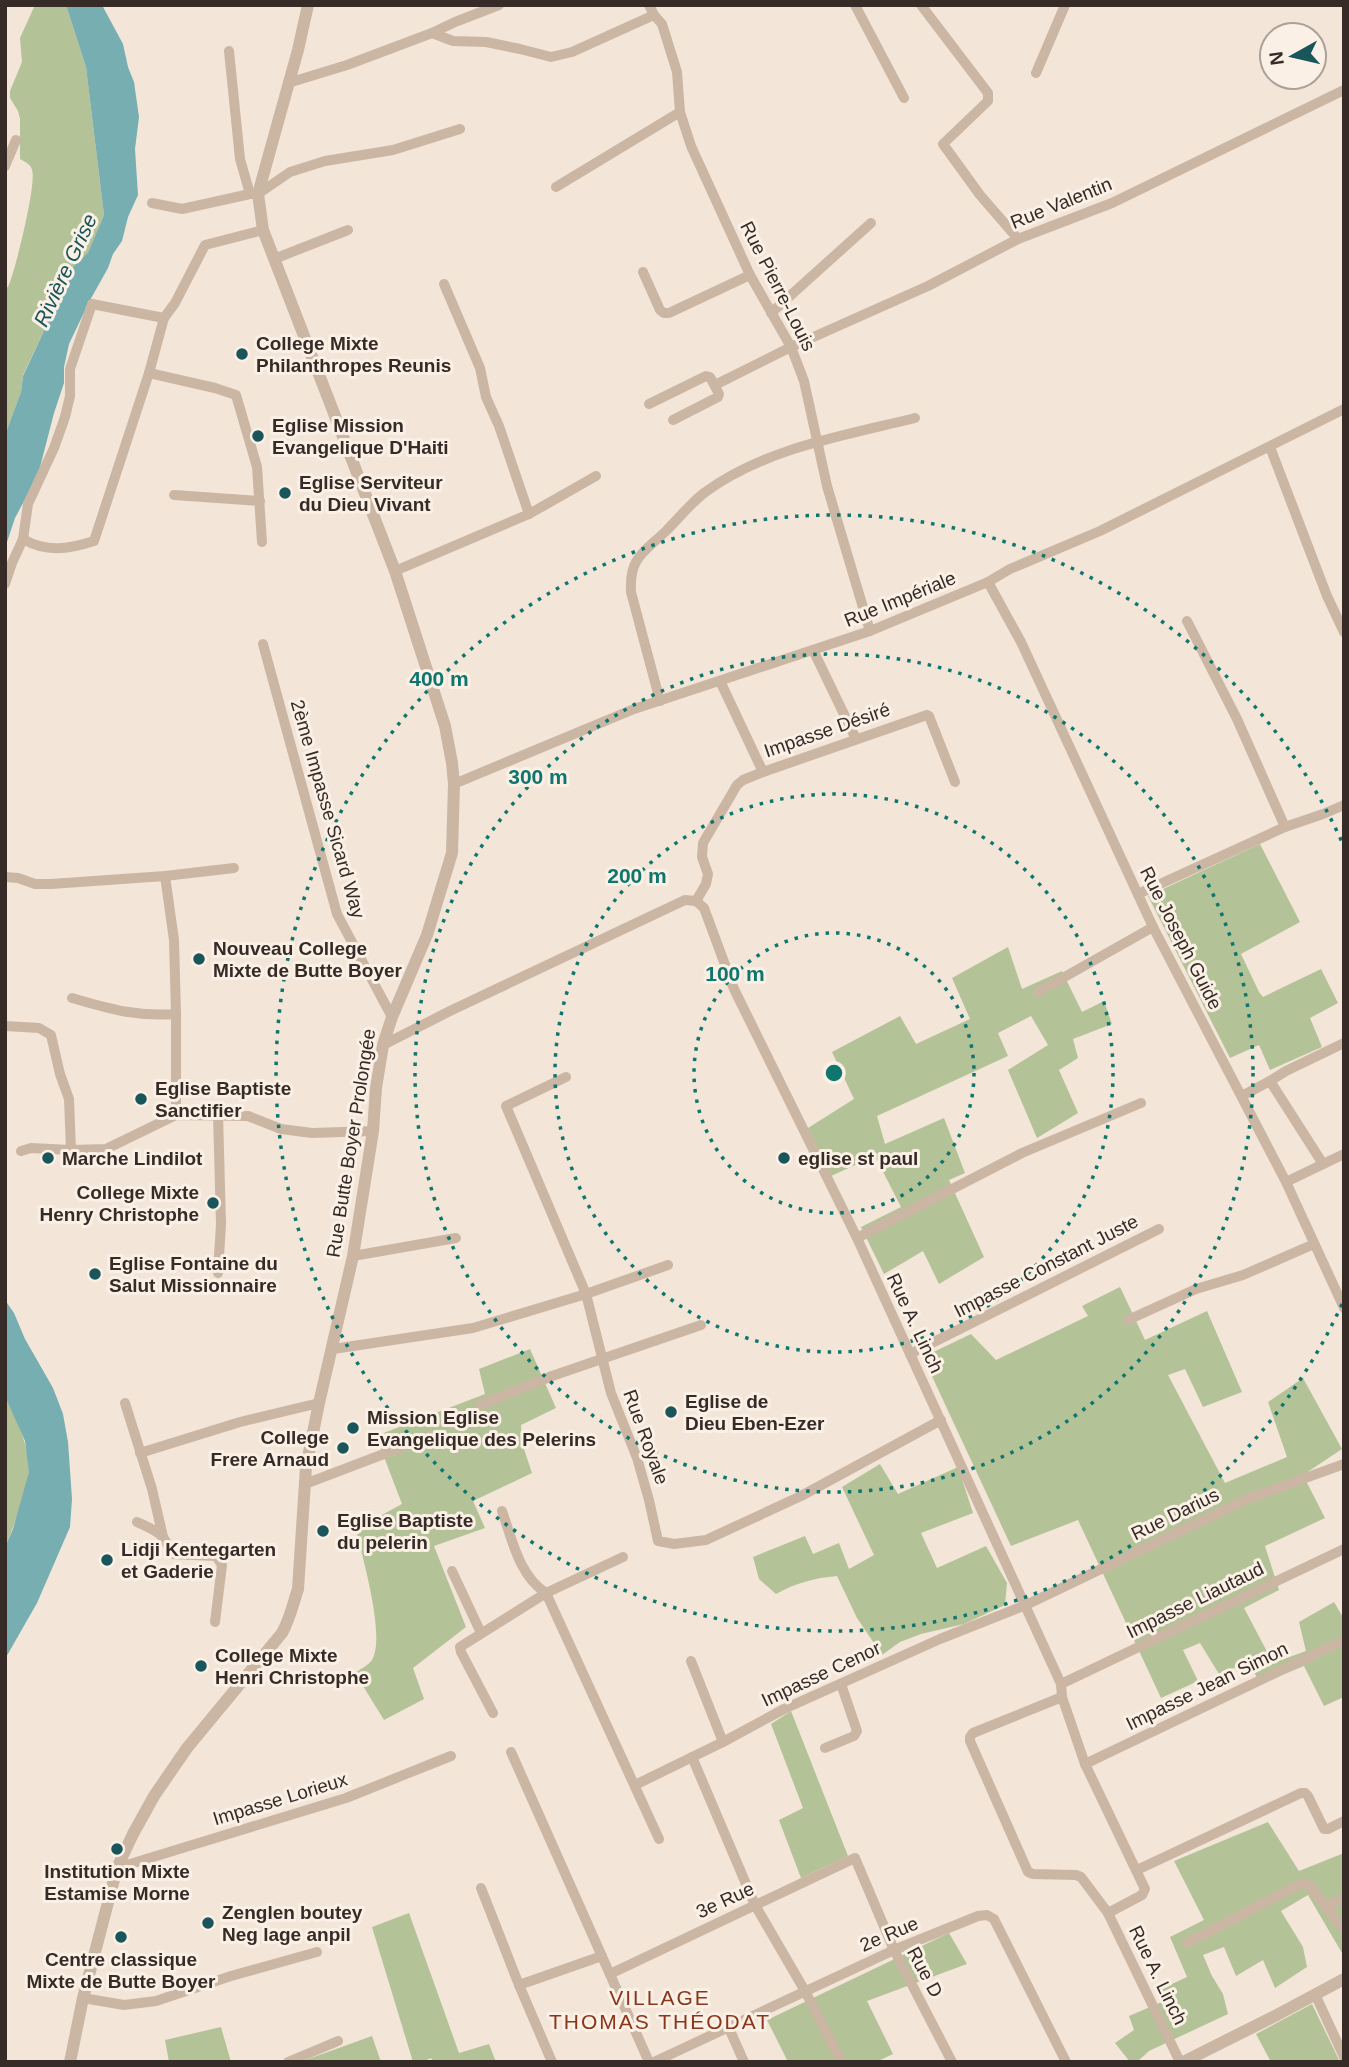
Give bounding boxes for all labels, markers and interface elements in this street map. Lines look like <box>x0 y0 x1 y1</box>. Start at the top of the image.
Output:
north arrow <box>1258 21 1328 91</box>
text: N <box>1265 50 1288 67</box>
street label: Rue Valentin <box>1007 173 1115 233</box>
water label: Rivière Grise <box>29 210 101 330</box>
street label: Rue Pierre-Louis <box>736 218 820 354</box>
place label: College Mixte Philanthropes Reunis <box>256 333 451 376</box>
marker: College Mixte Philanthropes Reunis <box>234 346 250 362</box>
place label: Eglise Mission Evangelique D'Haiti <box>272 415 449 458</box>
marker: Eglise Mission Evangelique D'Haiti <box>250 428 266 444</box>
place label: Eglise Serviteur du Dieu Vivant <box>299 472 443 515</box>
marker: Eglise Serviteur du Dieu Vivant <box>277 485 293 501</box>
street label: Rue Impériale <box>841 567 959 631</box>
text: 400 m <box>409 667 469 690</box>
street label: 2ème Impasse Sicard Way <box>287 697 369 921</box>
street label: Impasse Désiré <box>761 699 893 761</box>
text: 300 m <box>508 765 568 788</box>
street label: Rue Joseph Guide <box>1136 863 1226 1013</box>
text: 200 m <box>607 864 667 887</box>
place label: Nouveau College Mixte de Butte Boyer <box>213 938 403 981</box>
marker: Nouveau College Mixte de Butte Boyer <box>191 951 207 967</box>
text: 100 m <box>705 962 765 985</box>
street label: Rue Butte Boyer Prolongée <box>323 1027 379 1259</box>
centre of rings <box>822 1061 846 1085</box>
place label: Eglise Baptiste Sanctifier <box>155 1078 291 1121</box>
marker: Eglise Baptiste Sanctifier <box>133 1091 149 1107</box>
place label: Marche Lindilot <box>62 1148 203 1169</box>
place label: eglise st paul <box>798 1148 918 1169</box>
marker: Marche Lindilot <box>40 1150 56 1166</box>
marker: eglise st paul <box>776 1150 792 1166</box>
place label: College Mixte Henry Christophe <box>40 1182 199 1225</box>
marker: College Mixte Henry Christophe <box>205 1195 221 1211</box>
street label: Impasse Constant Juste <box>950 1210 1142 1322</box>
place label: Eglise Fontaine du Salut Missionnaire <box>109 1253 278 1296</box>
marker: Eglise Fontaine du Salut Missionnaire <box>87 1266 103 1282</box>
street label: Rue A. Linch <box>883 1270 947 1376</box>
street label: Rue Royale <box>619 1387 673 1487</box>
place label: Eglise de Dieu Eben-Ezer <box>685 1391 825 1434</box>
marker: Eglise de Dieu Eben-Ezer <box>663 1404 679 1420</box>
place label: Mission Eglise Evangelique des Pelerins <box>367 1407 596 1450</box>
marker: Mission Eglise Evangelique des Pelerins <box>345 1420 361 1436</box>
place label: College Frere Arnaud <box>210 1427 329 1470</box>
marker: College Frere Arnaud <box>335 1440 351 1456</box>
street label: Rue Darius <box>1128 1484 1222 1544</box>
place label: Eglise Baptiste du pelerin <box>337 1510 473 1553</box>
marker: Eglise Baptiste du pelerin <box>315 1523 331 1539</box>
place label: Lidji Kentegarten et Gaderie <box>121 1539 276 1582</box>
marker: Lidji Kentegarten et Gaderie <box>99 1552 115 1568</box>
street label: Impasse Liautaud <box>1123 1558 1267 1642</box>
street label: Impasse Cenor <box>758 1637 884 1711</box>
street label: Impasse Jean Simon <box>1123 1638 1291 1734</box>
place label: College Mixte Henri Christophe <box>215 1645 369 1688</box>
marker: College Mixte Henri Christophe <box>193 1658 209 1674</box>
street label: Impasse Lorieux <box>210 1768 350 1829</box>
marker: Institution Mixte Estamise Morne <box>109 1841 125 1857</box>
place label: Institution Mixte Estamise Morne <box>44 1861 190 1904</box>
street label: 3e Rue <box>693 1878 757 1922</box>
place label: Zenglen boutey Neg lage anpil <box>222 1902 363 1945</box>
street label: 2e Rue <box>857 1912 921 1956</box>
marker: Zenglen boutey Neg lage anpil <box>200 1915 216 1931</box>
street label: Rue A. Linch <box>1125 1922 1191 2028</box>
marker: Centre classique Mixte de Butte Boyer <box>113 1929 129 1945</box>
street label: Rue D <box>903 1943 947 2001</box>
place label: Centre classique Mixte de Butte Boyer <box>27 1949 216 1992</box>
district label: VILLAGE THOMAS THÉODAT <box>549 1986 771 2033</box>

